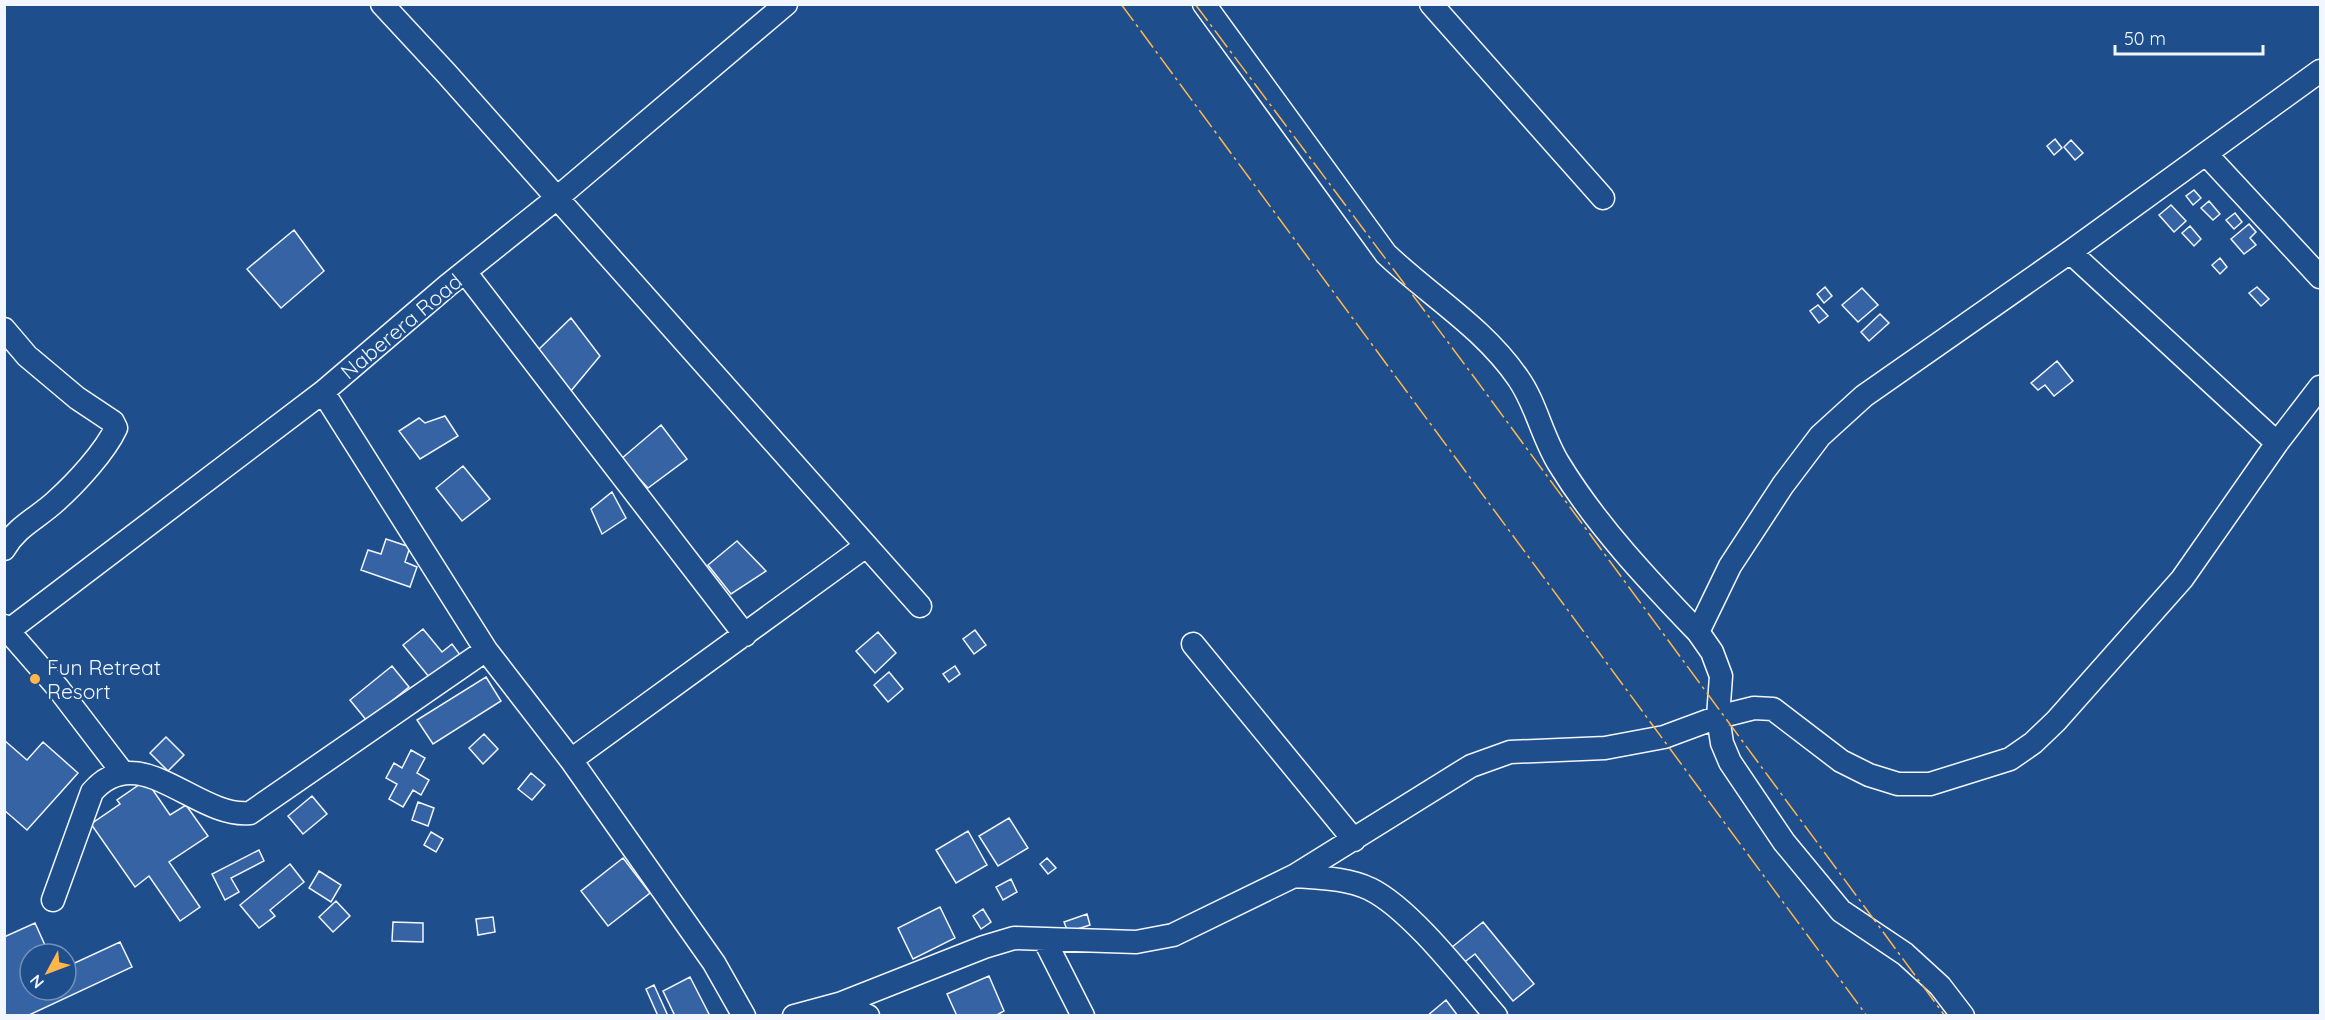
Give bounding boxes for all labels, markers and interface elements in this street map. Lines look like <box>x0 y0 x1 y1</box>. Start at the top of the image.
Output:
scale bar <box>2115 18 2264 56</box>
text: 50 m <box>2124 27 2166 50</box>
street label: Naberera Road <box>335 268 467 384</box>
place label: Fun Retreat Resort <box>47 654 161 704</box>
marker: Fun Retreat Resort <box>28 672 42 686</box>
north arrow <box>18 942 78 1002</box>
text: N <box>25 971 48 993</box>

